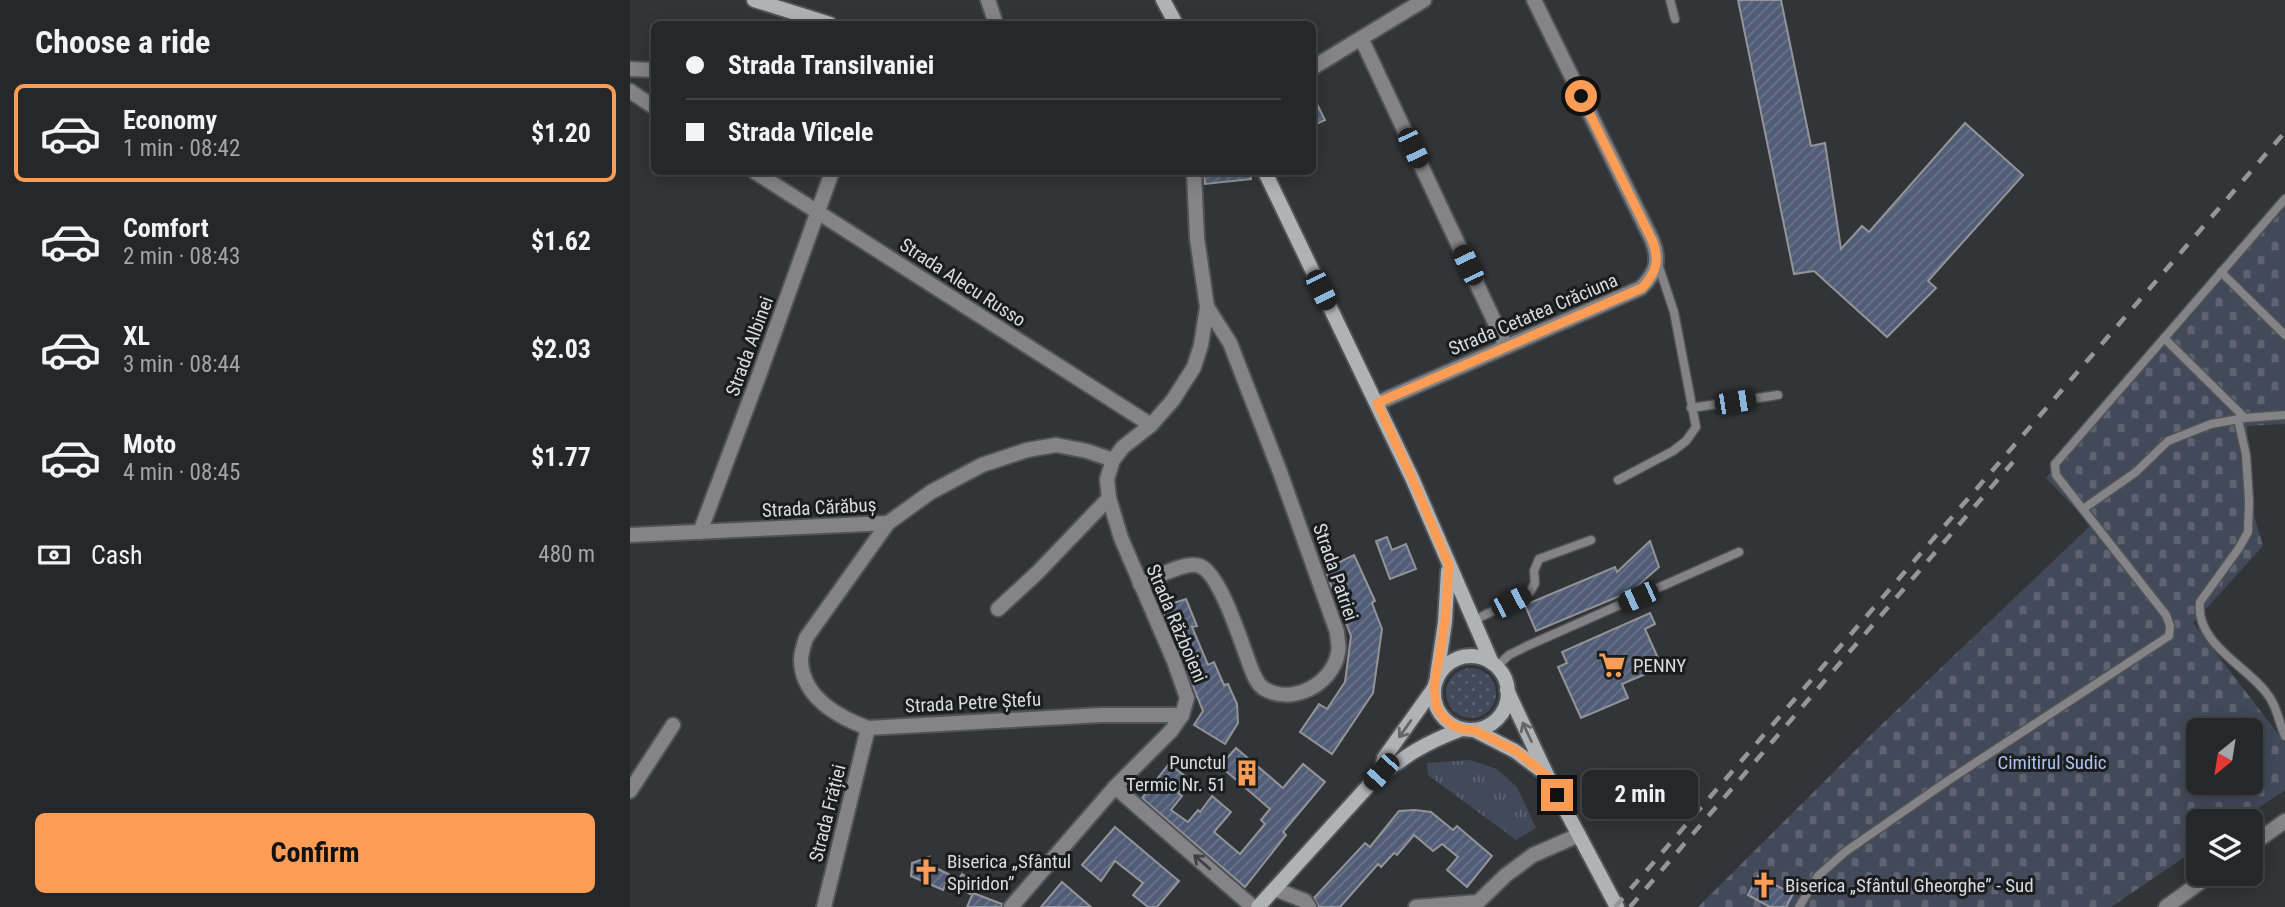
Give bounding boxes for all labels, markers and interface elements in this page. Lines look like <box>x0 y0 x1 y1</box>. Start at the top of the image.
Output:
text: Choose a ride <box>35 23 210 61</box>
text: Strada Transilvaniei <box>728 50 934 80</box>
route start <box>1565 80 1597 112</box>
icon: car <box>39 102 102 165</box>
text: Economy <box>123 105 217 135</box>
text: Strada Vîlcele <box>728 117 873 147</box>
text: $1.20 <box>531 118 591 148</box>
car <box>1395 125 1432 171</box>
text: 1 min · 08:42 <box>123 135 240 162</box>
icon: car <box>39 210 102 273</box>
text: Comfort <box>123 213 209 243</box>
text: $1.62 <box>531 226 591 256</box>
street label: Strada Alecu Russo <box>895 233 1030 332</box>
car <box>1450 242 1487 288</box>
text: 2 min · 08:43 <box>123 243 240 270</box>
car <box>1303 267 1340 313</box>
street label: Strada Cetatea Crăciuna <box>1445 268 1621 360</box>
street label: Strada Albinei <box>721 293 778 399</box>
icon: car <box>39 318 102 381</box>
text: XL <box>123 321 150 351</box>
text: $2.03 <box>531 334 591 364</box>
text: 3 min · 08:44 <box>123 351 240 378</box>
car <box>1713 388 1758 416</box>
icon: car <box>39 426 102 489</box>
text: Moto <box>123 429 176 459</box>
text: $1.77 <box>531 442 591 472</box>
text: 4 min · 08:45 <box>123 459 240 486</box>
street label: Strada Cărăbuș <box>761 493 877 522</box>
street label: Strada Patriei <box>1308 520 1363 624</box>
icon: cash <box>35 536 73 574</box>
text: Cash <box>91 540 143 570</box>
text: 480 m <box>538 541 595 568</box>
street label: Strada Războieni <box>1141 561 1212 686</box>
car <box>1615 579 1662 615</box>
car <box>1488 583 1535 621</box>
supermarket icon: PENNY <box>1597 650 1627 680</box>
place label: PENNY <box>1633 654 1686 677</box>
street label: Strada Petre Ștefu <box>904 687 1042 718</box>
north arrow <box>2186 718 2263 794</box>
map controls <box>2186 718 2263 886</box>
one-way arrow <box>1398 719 1412 738</box>
one-way arrow <box>1520 722 1533 744</box>
car <box>1360 749 1403 795</box>
place label: Punctul Termic Nr. 51 <box>1126 751 1226 796</box>
park label: Cimitirul Sudic <box>1997 751 2107 774</box>
building icon: Punctul Termic Nr. 51 <box>1232 758 1262 788</box>
street label: Strada Frăției <box>804 762 851 864</box>
callout: 2 min <box>1581 770 1697 820</box>
route end <box>1541 779 1573 811</box>
text: 2 min <box>1614 781 1666 808</box>
button: layers <box>2186 809 2263 886</box>
button: Confirm <box>35 813 595 893</box>
place label: Biserica „Sfântul Spiridon” <box>947 850 1071 895</box>
one-way arrow <box>1193 854 1211 870</box>
church icon: Biserica „Sfântul Spiridon” <box>911 857 941 887</box>
church icon: Biserica „Sfântul Gheorghe” - Sud <box>1749 870 1779 900</box>
place label: Biserica „Sfântul Gheorghe” - Sud <box>1785 874 2034 897</box>

